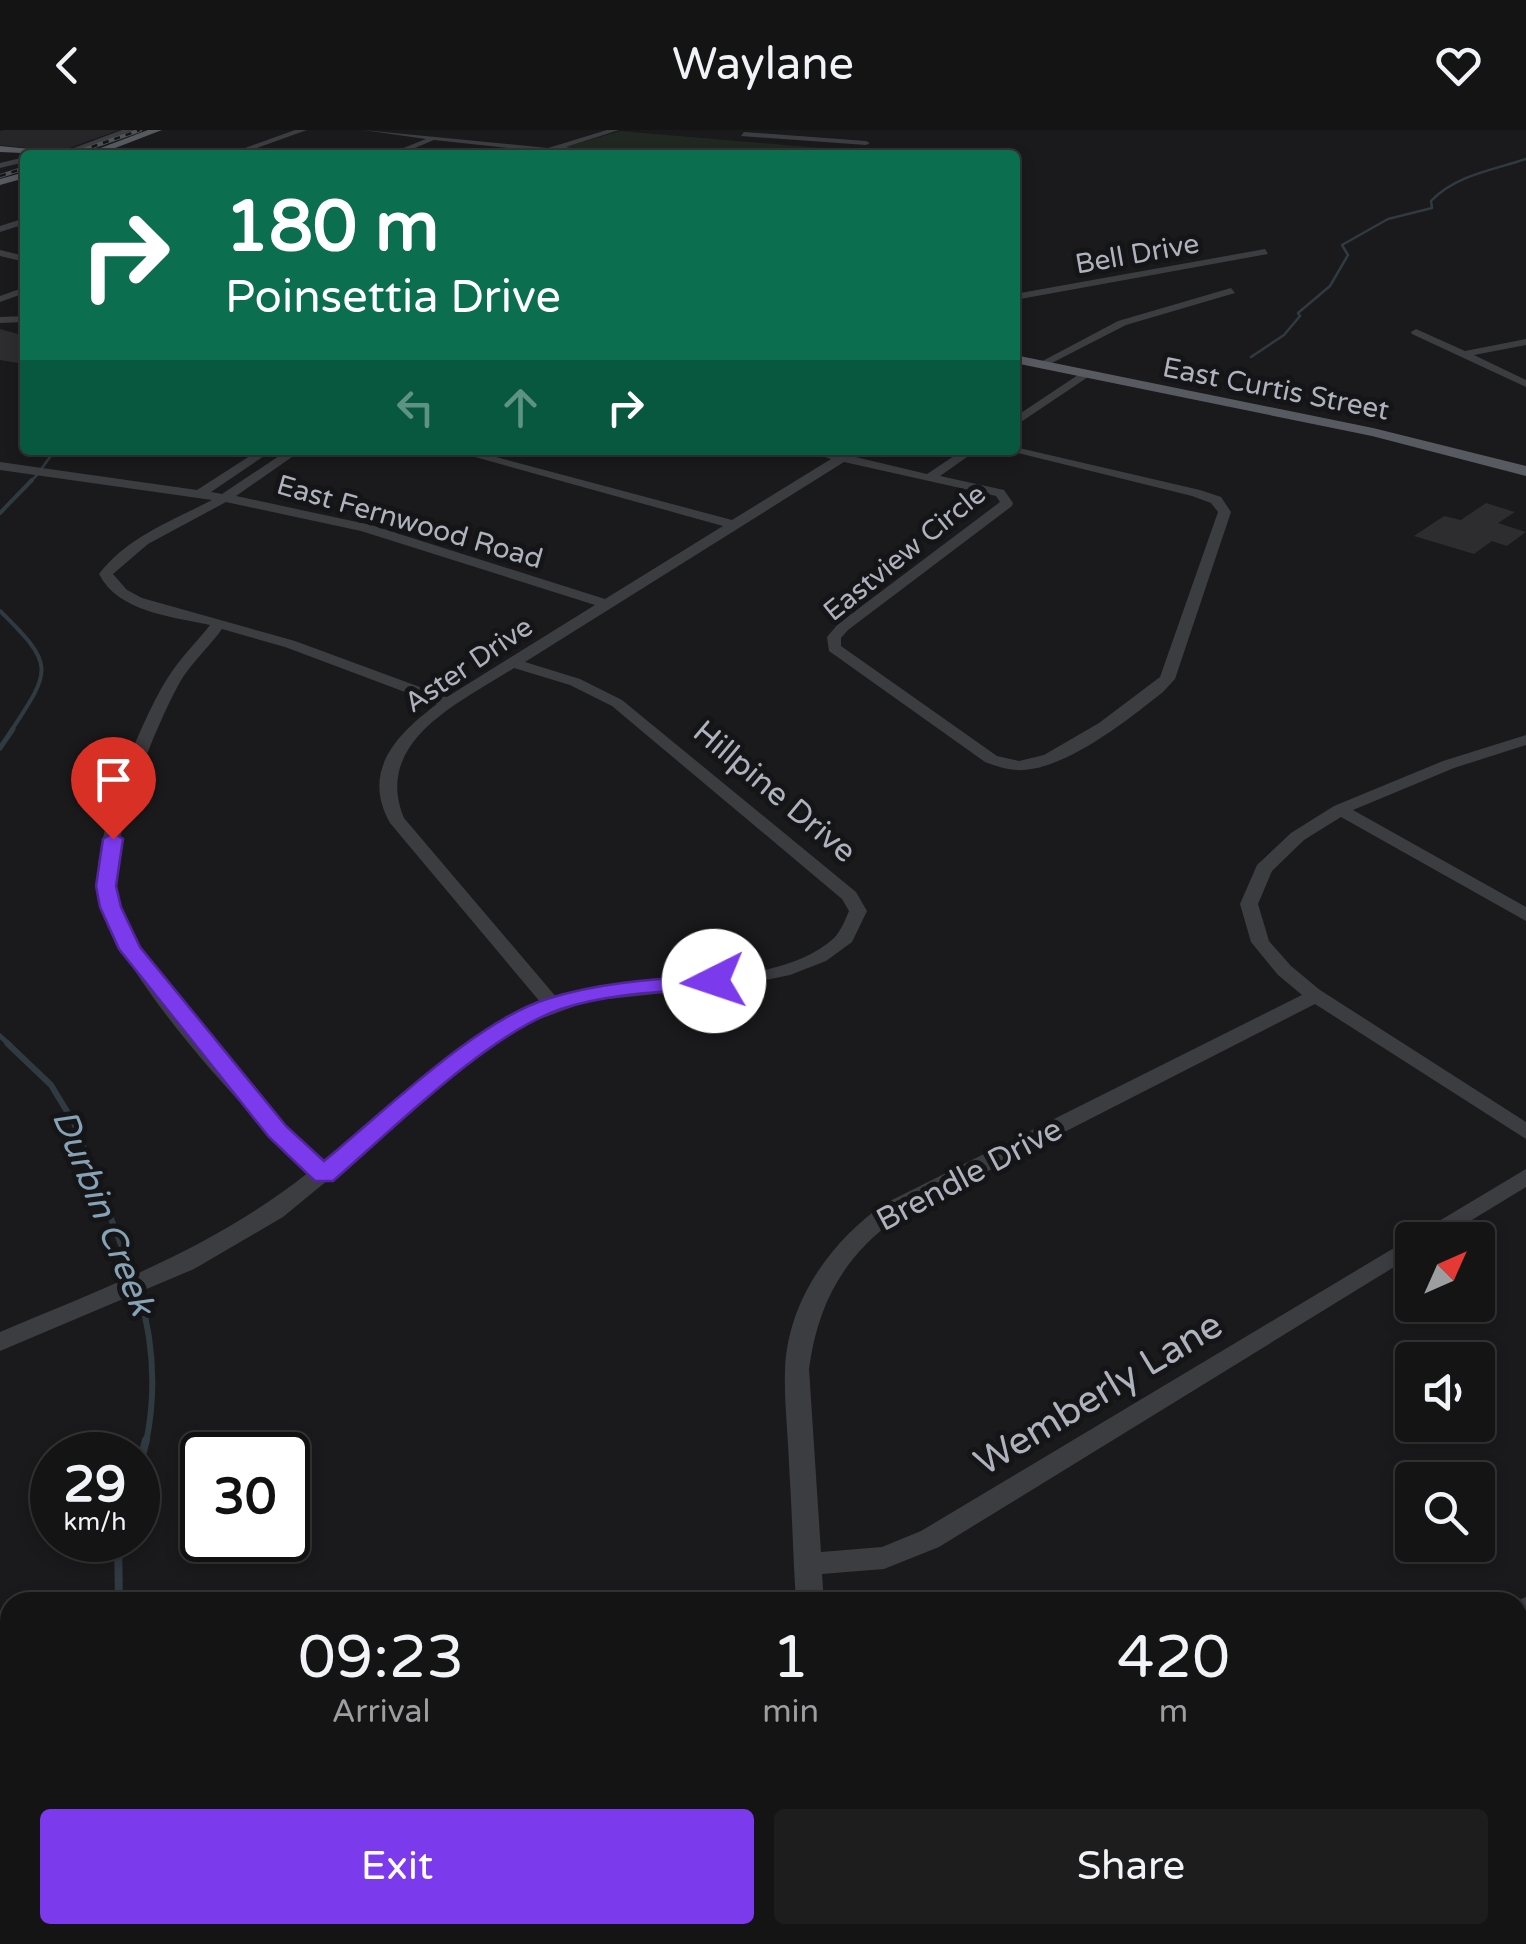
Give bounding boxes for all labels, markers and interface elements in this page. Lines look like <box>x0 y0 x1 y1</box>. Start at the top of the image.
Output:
icon: back <box>40 38 95 93</box>
text: Waylane <box>672 38 854 92</box>
icon: heart <box>1431 38 1486 93</box>
text: 180 m <box>225 186 439 270</box>
icon: right <box>60 190 190 320</box>
street label: Bell Drive <box>1073 226 1202 282</box>
text: Poinsettia Drive <box>225 271 561 325</box>
street label: East Curtis Street <box>1160 350 1392 428</box>
icon: left <box>388 380 443 435</box>
icon: ahead <box>493 380 548 435</box>
icon: right <box>598 380 653 435</box>
street label: East Fernwood Road <box>273 468 547 576</box>
street label: Eastview Circle <box>817 477 993 629</box>
street label: Aster Drive <box>398 609 539 720</box>
street label: Hillpine Drive <box>685 713 863 871</box>
pin <box>71 737 156 840</box>
icon: arrive <box>86 752 141 807</box>
position arrow <box>662 929 766 1033</box>
water label: Durbin Creek <box>43 1104 164 1324</box>
street label: Brendle Drive <box>870 1110 1069 1240</box>
north arrow <box>1395 1222 1495 1322</box>
map controls <box>1395 1222 1495 1562</box>
street label: Wemberly Lane <box>966 1302 1231 1486</box>
button: sound <box>1395 1342 1495 1442</box>
speed limit sign: 30 <box>180 1432 310 1562</box>
text: 29 <box>64 1455 126 1515</box>
button: search <box>1395 1462 1495 1562</box>
text: km/h <box>64 1507 126 1537</box>
text: 09:23 <box>298 1622 464 1694</box>
text: 1 <box>772 1622 809 1694</box>
text: 420 <box>1117 1622 1230 1694</box>
text: Arrival <box>332 1693 431 1731</box>
text: min <box>762 1693 819 1731</box>
text: m <box>1159 1693 1188 1731</box>
button: Exit <box>40 1809 754 1924</box>
button: Share <box>774 1809 1488 1924</box>

